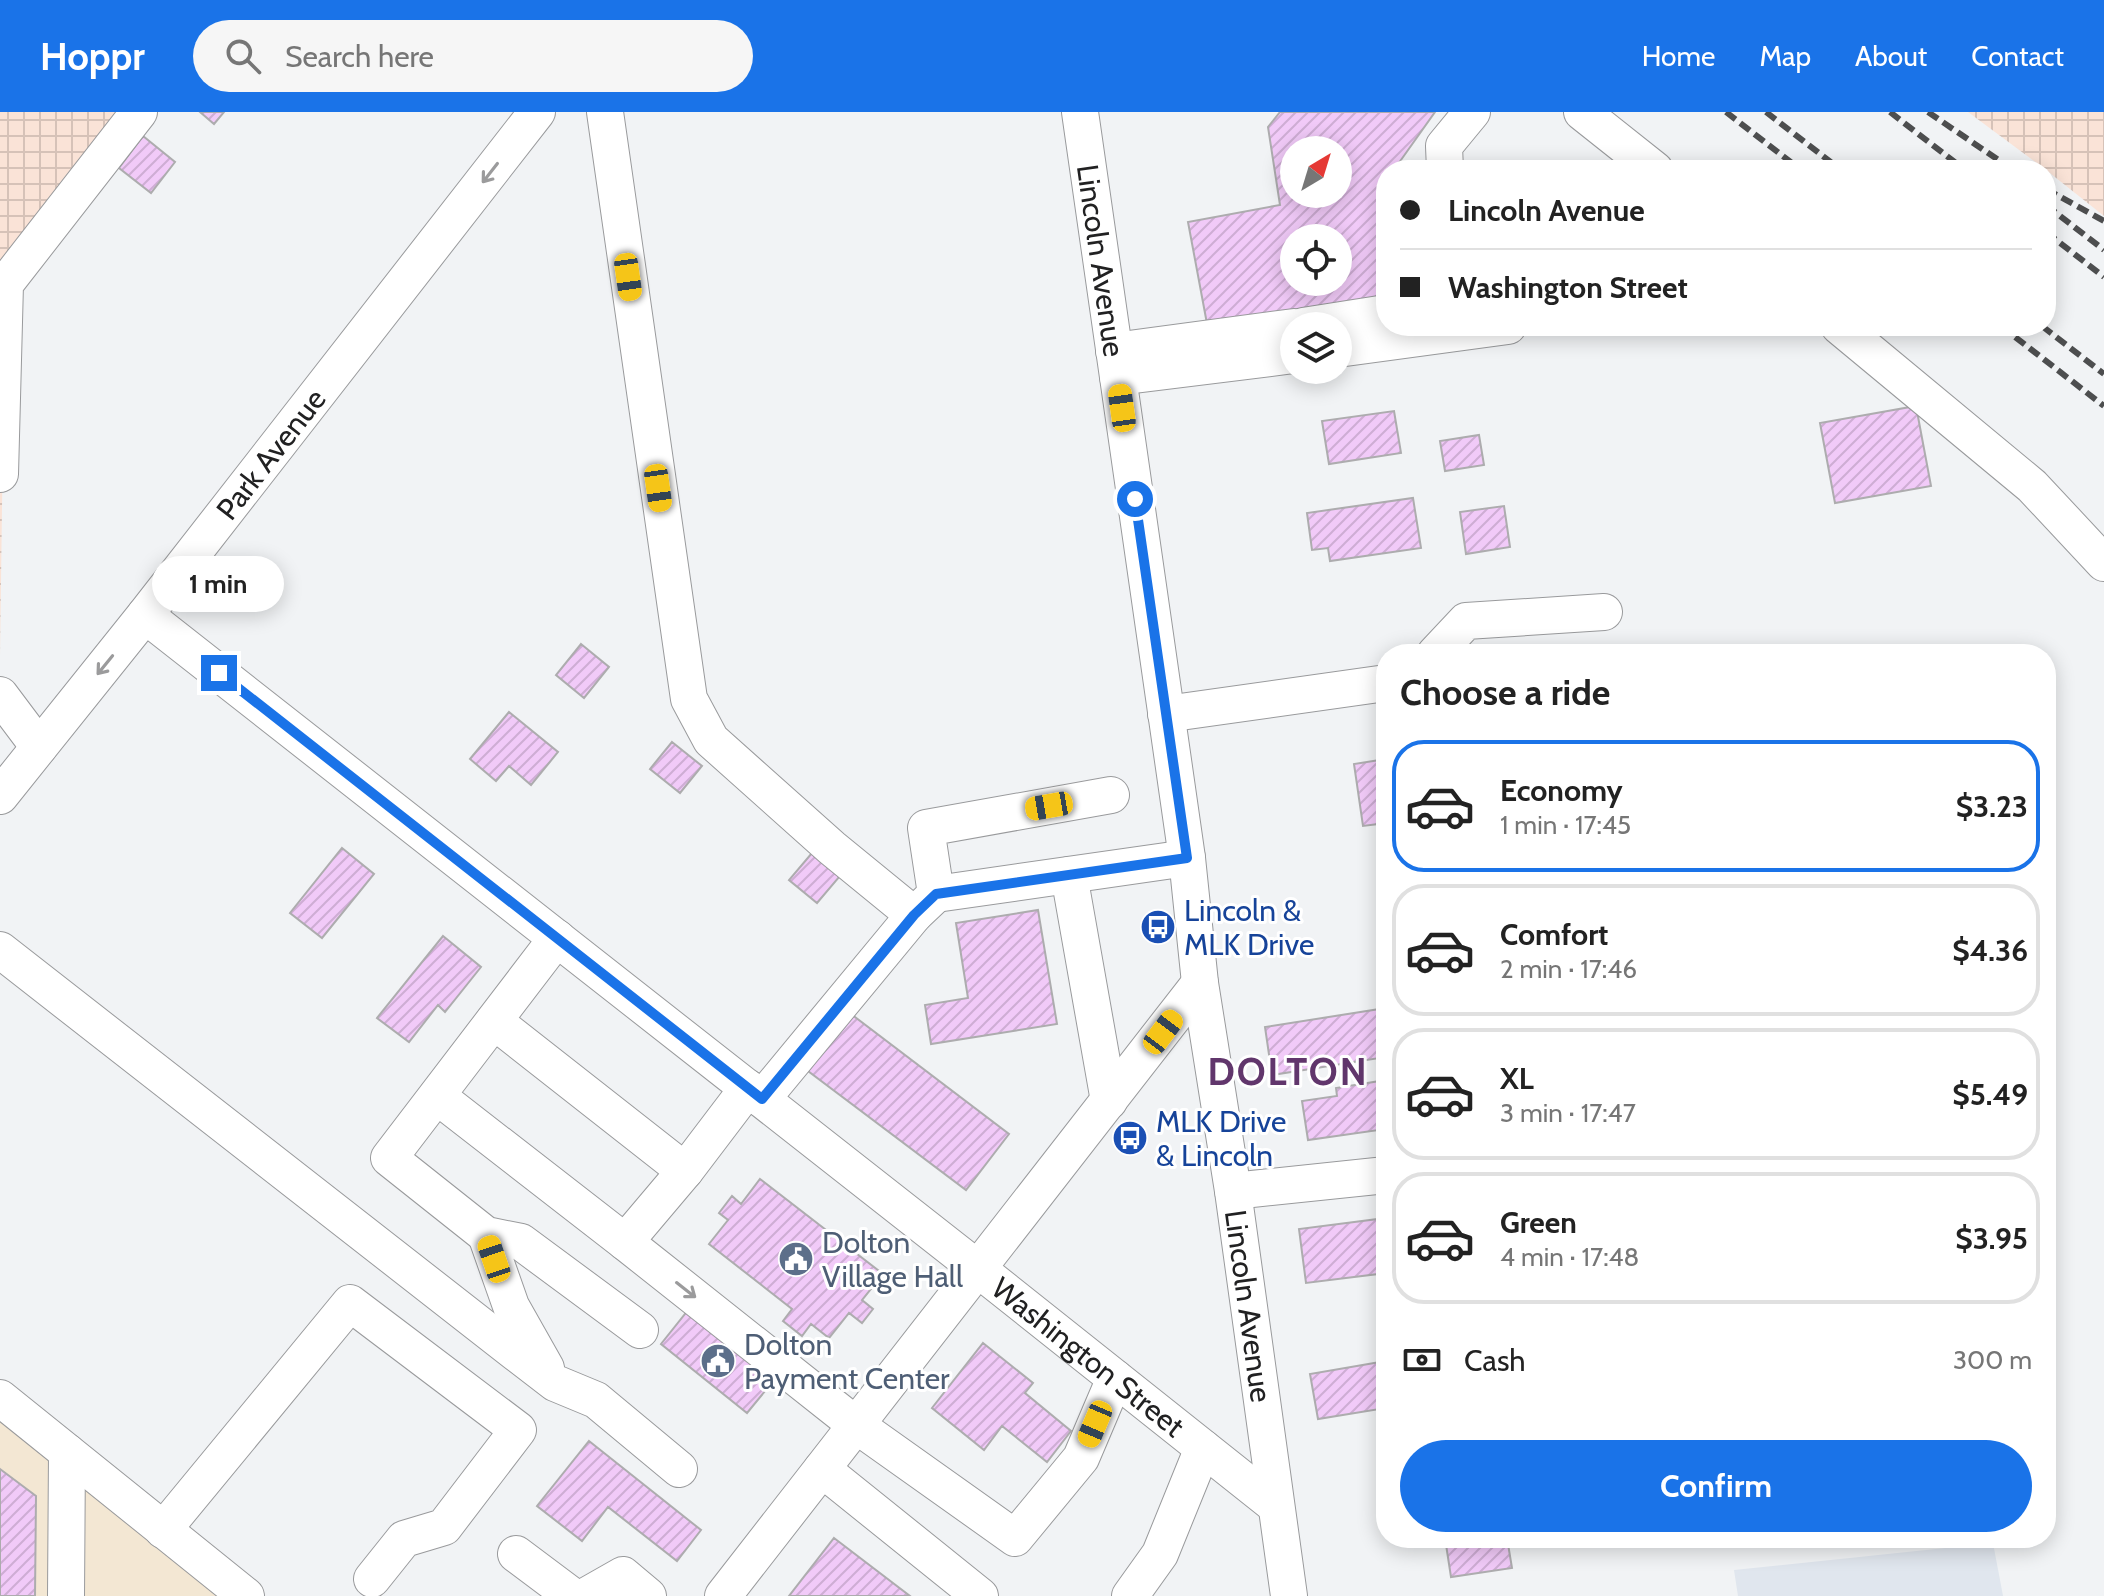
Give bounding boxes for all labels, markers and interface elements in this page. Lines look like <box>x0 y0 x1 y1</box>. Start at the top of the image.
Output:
search box <box>193 20 753 92</box>
text: Hoppr <box>40 33 145 80</box>
icon: search <box>221 34 265 78</box>
text: Search here <box>285 38 434 75</box>
text: Home <box>1642 39 1715 73</box>
text: Map <box>1759 39 1811 73</box>
text: About <box>1855 39 1927 73</box>
text: Contact <box>1971 39 2064 73</box>
north arrow <box>1280 136 1352 208</box>
map controls <box>1280 136 1352 384</box>
one-way arrow <box>481 162 498 184</box>
street label: Lincoln Avenue <box>1069 162 1133 359</box>
text: Lincoln Avenue <box>1448 192 1645 229</box>
button: locate <box>1280 224 1352 296</box>
car <box>613 252 643 302</box>
text: Washington Street <box>1448 269 1688 306</box>
button: layers <box>1280 312 1352 384</box>
street label: Park Avenue <box>208 381 333 527</box>
car <box>1107 383 1137 433</box>
car <box>643 463 673 513</box>
route start <box>1117 481 1153 517</box>
callout: 1 min <box>153 557 285 613</box>
text: 1 min <box>189 568 247 600</box>
one-way arrow <box>96 654 114 675</box>
route end <box>201 655 237 691</box>
text: Choose a ride <box>1400 670 1610 714</box>
icon: car <box>1404 770 1476 842</box>
text: Economy <box>1500 772 1623 809</box>
text: $3.23 <box>1956 788 2028 825</box>
car <box>1023 790 1075 822</box>
text: 1 min · 17:45 <box>1500 809 1631 841</box>
place label: Lincoln & MLK Drive <box>1184 892 1314 963</box>
bus stop icon: Lincoln & MLK Drive <box>1139 908 1177 946</box>
icon: car <box>1404 914 1476 986</box>
text: Comfort <box>1500 916 1608 953</box>
text: $4.36 <box>1952 932 2028 969</box>
text: 2 min · 17:46 <box>1500 953 1637 985</box>
car <box>1139 1006 1187 1058</box>
district label: DOLTON <box>1207 1048 1369 1095</box>
icon: car <box>1404 1058 1476 1130</box>
text: XL <box>1500 1060 1534 1097</box>
text: $5.49 <box>1952 1076 2028 1113</box>
text: 3 min · 17:47 <box>1500 1097 1636 1129</box>
place label: MLK Drive & Lincoln <box>1156 1103 1286 1174</box>
bus stop icon: MLK Drive & Lincoln <box>1111 1119 1149 1157</box>
icon: car <box>1404 1202 1476 1274</box>
text: Green <box>1500 1204 1577 1241</box>
street label: Lincoln Avenue <box>1217 1207 1281 1405</box>
text: $3.95 <box>1955 1220 2028 1257</box>
place label: Dolton Village Hall <box>822 1224 963 1295</box>
car <box>475 1232 513 1286</box>
public building icon: Dolton Village Hall <box>777 1240 815 1278</box>
text: 4 min · 17:48 <box>1500 1241 1639 1273</box>
street label: Washington Street <box>985 1269 1192 1445</box>
one-way arrow <box>675 1282 696 1299</box>
place label: Dolton Payment Center <box>744 1326 950 1397</box>
icon: cash <box>1400 1338 1444 1382</box>
public building icon: Dolton Payment Center <box>699 1342 737 1380</box>
text: Cash <box>1464 1342 1526 1379</box>
text: 300 m <box>1953 1344 2032 1376</box>
car <box>1075 1397 1115 1451</box>
button: Confirm <box>1400 1440 2032 1532</box>

